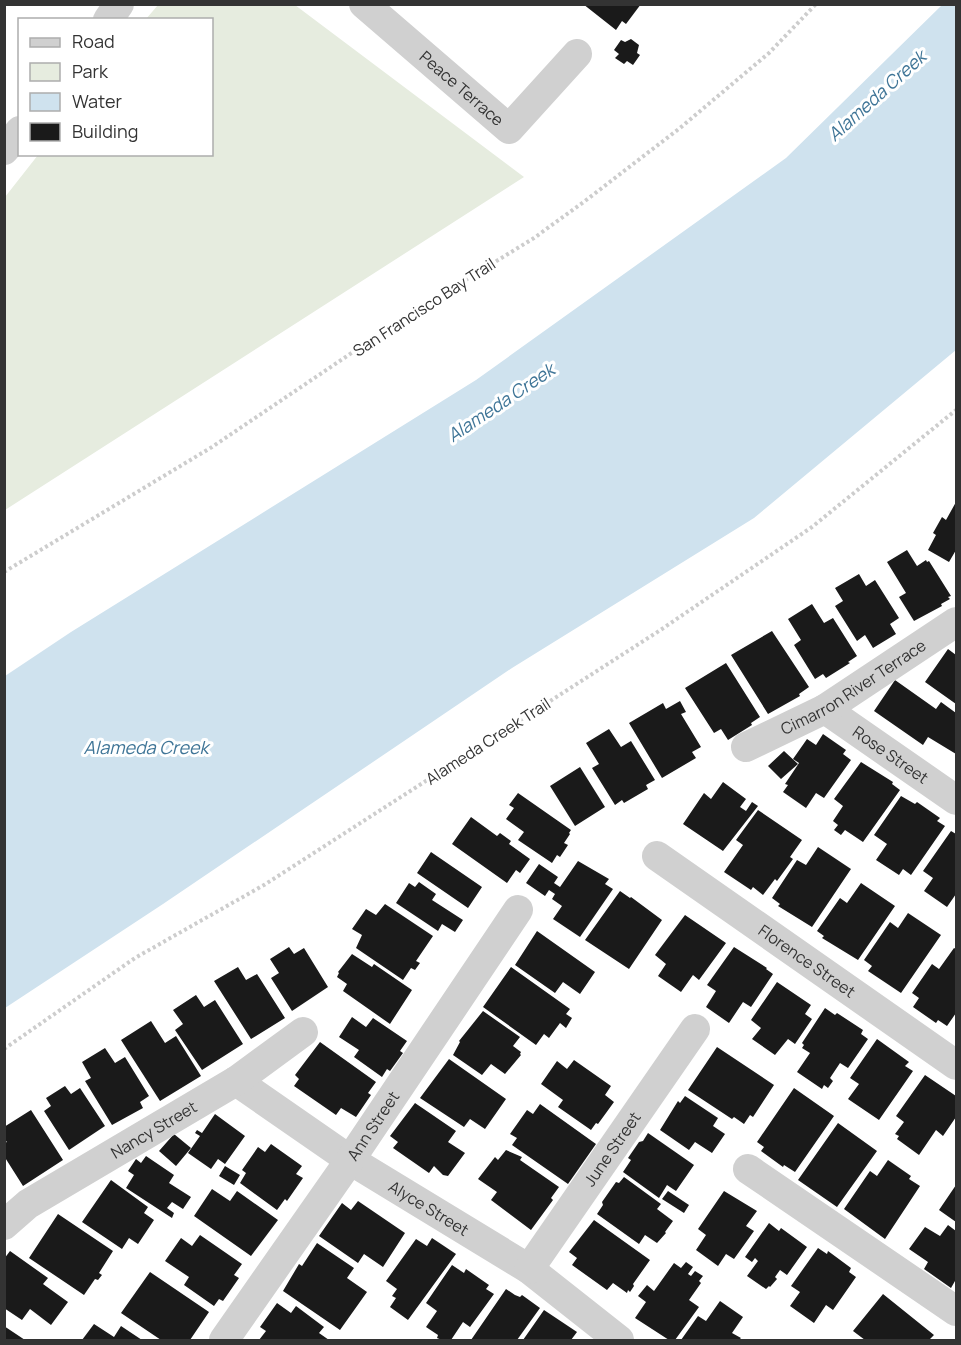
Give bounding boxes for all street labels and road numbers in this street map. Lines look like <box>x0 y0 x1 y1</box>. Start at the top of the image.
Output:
street label: Peace Terrace <box>415 46 509 131</box>
street label: San Francisco Bay Trail <box>349 253 499 361</box>
street label: Cimarron River Terrace <box>777 634 930 740</box>
street label: Alameda Creek Trail <box>421 692 555 790</box>
street label: Rose Street <box>848 721 933 789</box>
street label: Florence Street <box>754 919 860 1002</box>
street label: Ann Street <box>342 1087 404 1165</box>
street label: Nancy Street <box>107 1096 201 1164</box>
street label: June Street <box>579 1107 646 1191</box>
street label: Alyce Street <box>385 1175 473 1241</box>

